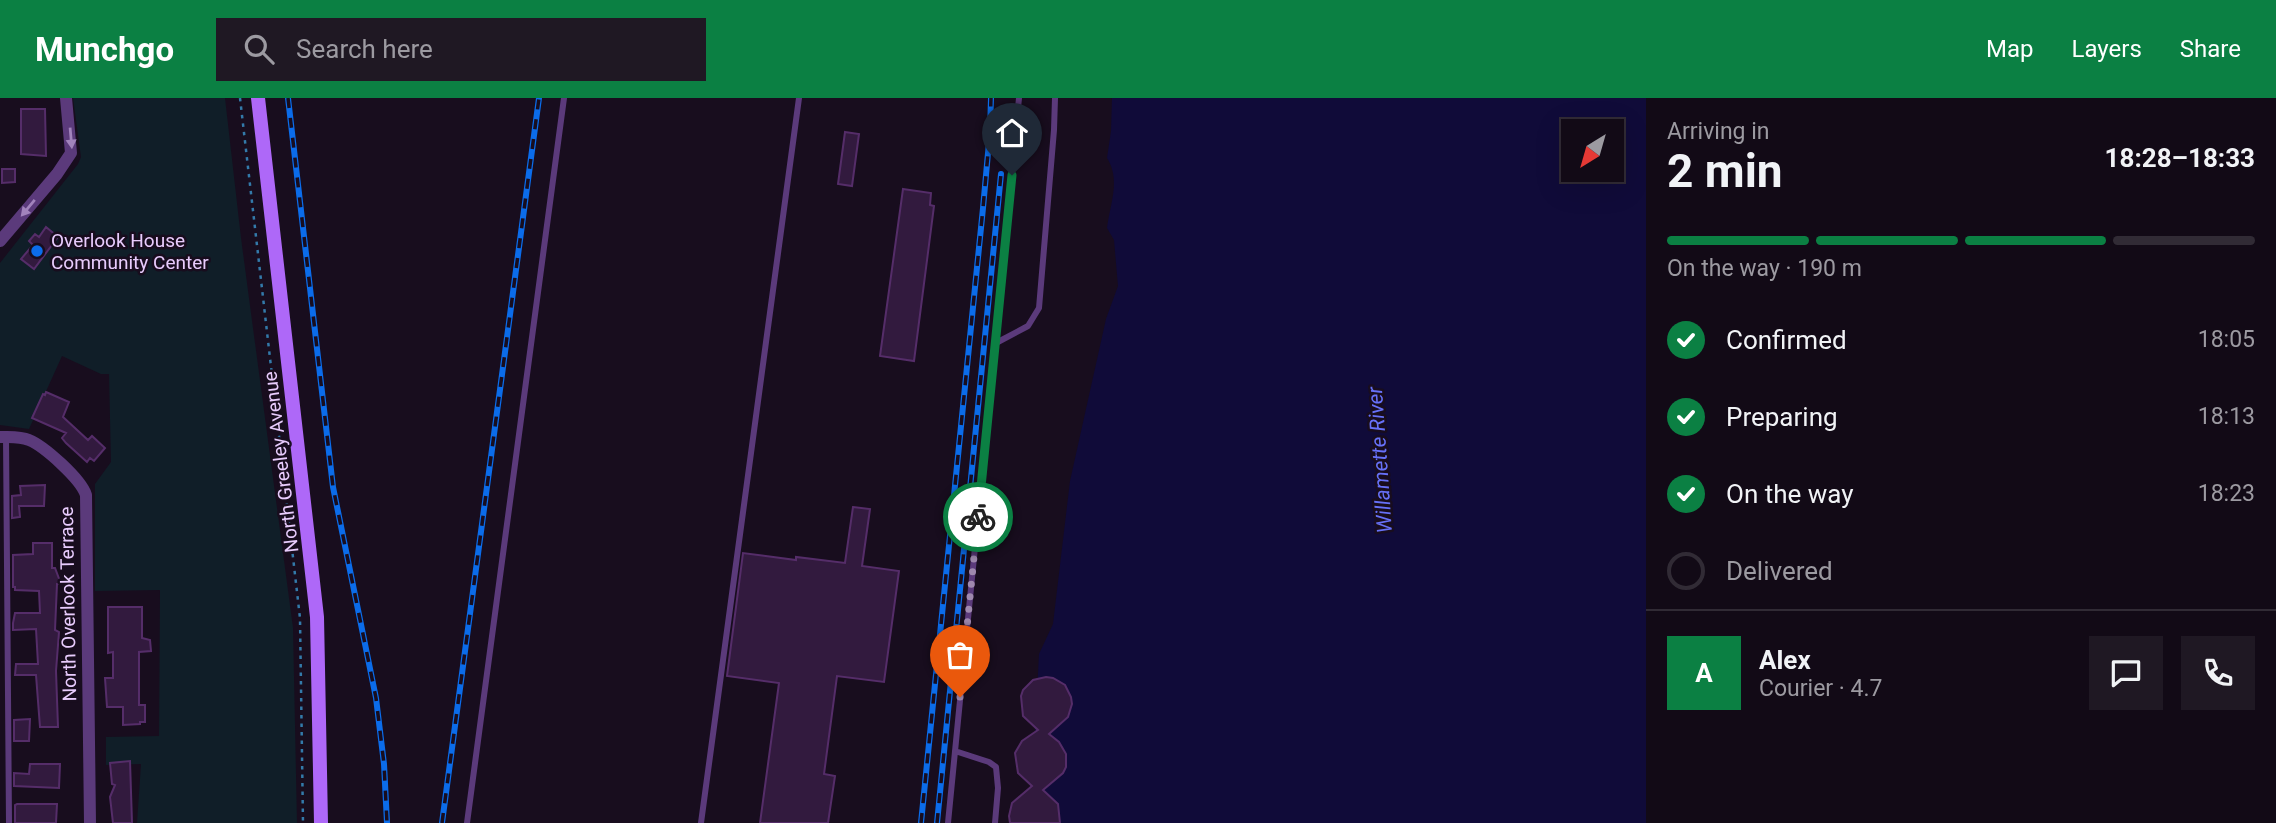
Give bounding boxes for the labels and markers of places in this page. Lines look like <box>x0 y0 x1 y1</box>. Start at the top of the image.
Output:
pin <box>982 103 1042 175</box>
place label: Overlook House Community Center <box>51 229 209 274</box>
marker: Overlook House Community Center <box>29 243 45 259</box>
pin <box>930 625 990 697</box>

